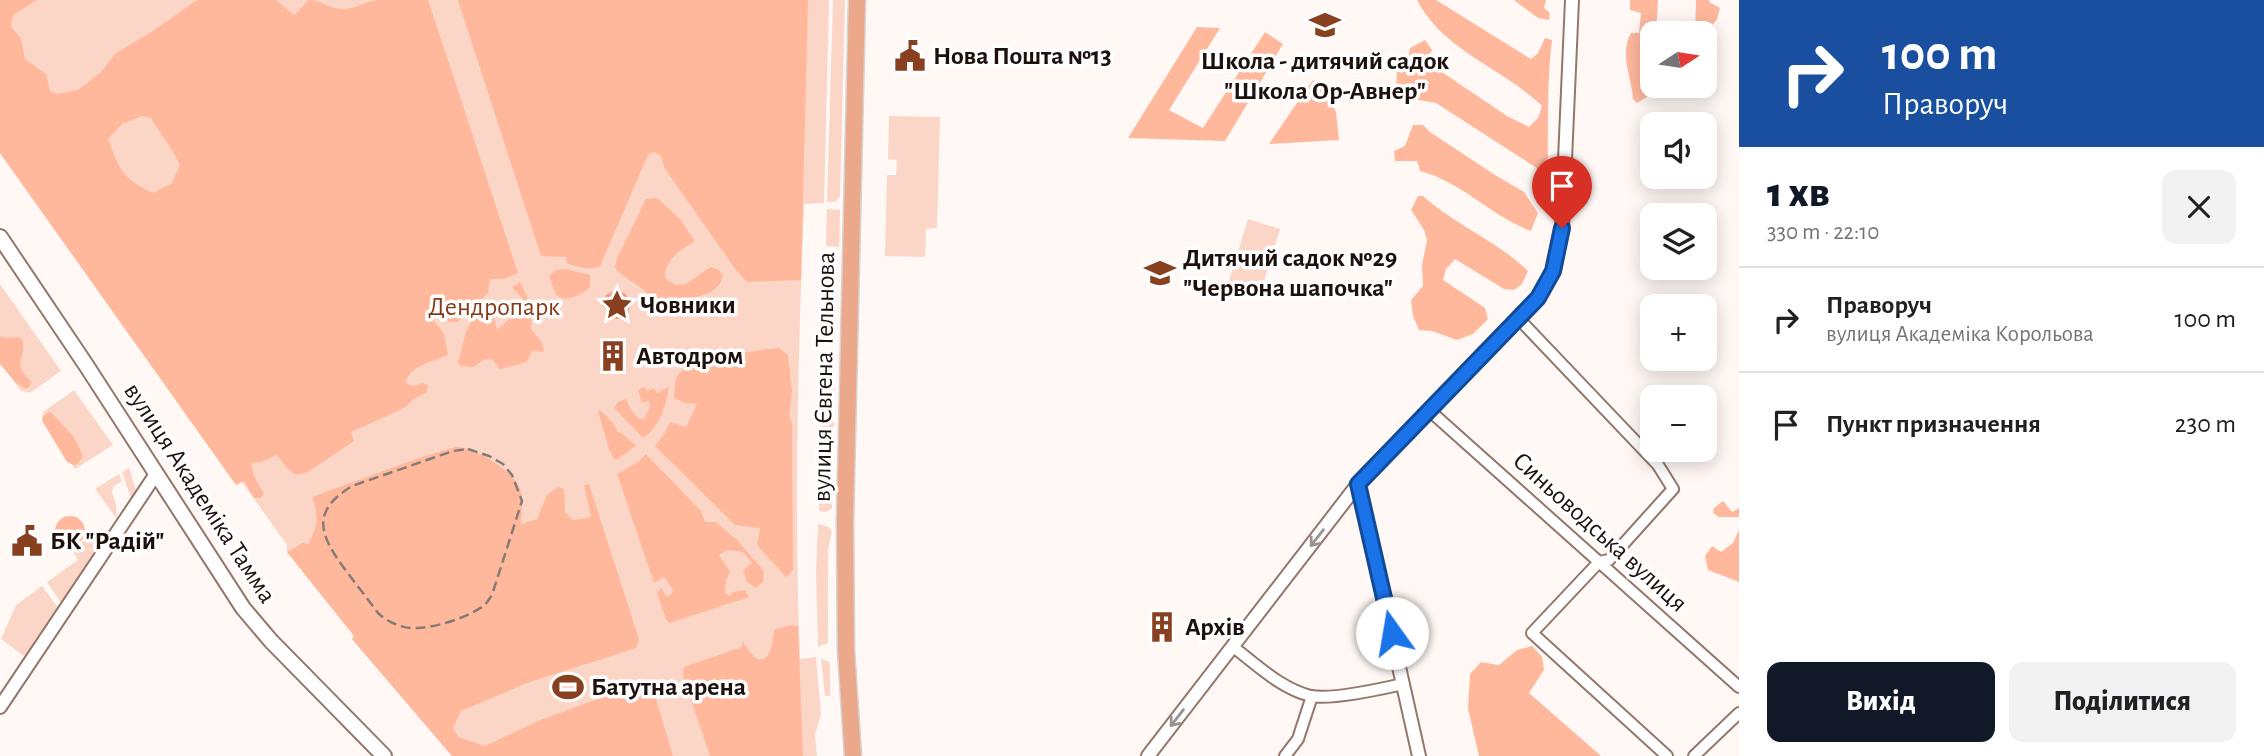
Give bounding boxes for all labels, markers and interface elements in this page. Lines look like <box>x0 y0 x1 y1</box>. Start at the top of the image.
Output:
school or university icon: Школа - дитячий садок "Школа Ор-Авнер" <box>1308 8 1342 42</box>
north arrow <box>1640 21 1717 98</box>
map controls <box>1640 21 1717 462</box>
icon: right <box>1767 28 1858 119</box>
text: 100 m <box>1882 30 1998 79</box>
public building icon: Нова Пошта №13 <box>893 39 927 73</box>
place label: Нова Пошта №13 <box>933 43 1112 69</box>
place label: Школа - дитячий садок "Школа Ор-Авнер" <box>1201 48 1449 104</box>
text: Праворуч <box>1882 88 2008 120</box>
button: sound <box>1640 112 1717 189</box>
pin <box>1532 156 1592 228</box>
icon: arrive <box>1543 167 1581 205</box>
button: close <box>2162 170 2236 244</box>
text: 1 хв <box>1767 172 1830 214</box>
button: layers <box>1640 203 1717 280</box>
text: 330 m · 22:10 <box>1767 221 1879 244</box>
place label: Дитячий садок №29 "Червона шапочка" <box>1183 245 1397 301</box>
street label: вулиця Євгена Тельнова <box>809 251 839 502</box>
school or university icon: Дитячий садок №29 "Червона шапочка" <box>1143 256 1177 290</box>
place icon: Човники <box>600 288 634 322</box>
place label: Човники <box>640 292 736 318</box>
text: Праворуч <box>1826 292 1932 318</box>
park label: Дендропарк <box>428 294 560 320</box>
button: + <box>1640 294 1717 371</box>
icon: right <box>1767 301 1805 339</box>
text: 100 m <box>2175 306 2236 332</box>
text: вулиця Академіка Корольова <box>1826 323 2094 346</box>
building icon: Автодром <box>596 339 630 373</box>
place label: Автодром <box>636 343 743 369</box>
street label: вулиця Академіка Тамма <box>119 378 281 608</box>
button: − <box>1640 385 1717 462</box>
icon: arrive <box>1767 406 1805 444</box>
text: Пункт призначення <box>1826 411 2041 437</box>
text: 230 m <box>2175 411 2236 437</box>
street label: Синьоводська вулиця <box>1508 447 1692 617</box>
public building icon: БК "Радій" <box>10 524 44 558</box>
place label: БК "Радій" <box>50 528 164 554</box>
one-way arrow <box>1309 528 1324 546</box>
position arrow <box>1355 596 1429 670</box>
building icon: Архів <box>1145 610 1179 644</box>
place label: Архів <box>1185 614 1245 640</box>
button: Вихід <box>1767 662 1995 742</box>
button: Поділитися <box>2009 662 2236 742</box>
sports icon: Батутна арена <box>551 670 585 704</box>
place label: Батутна арена <box>591 674 746 700</box>
one-way arrow <box>1170 708 1185 726</box>

